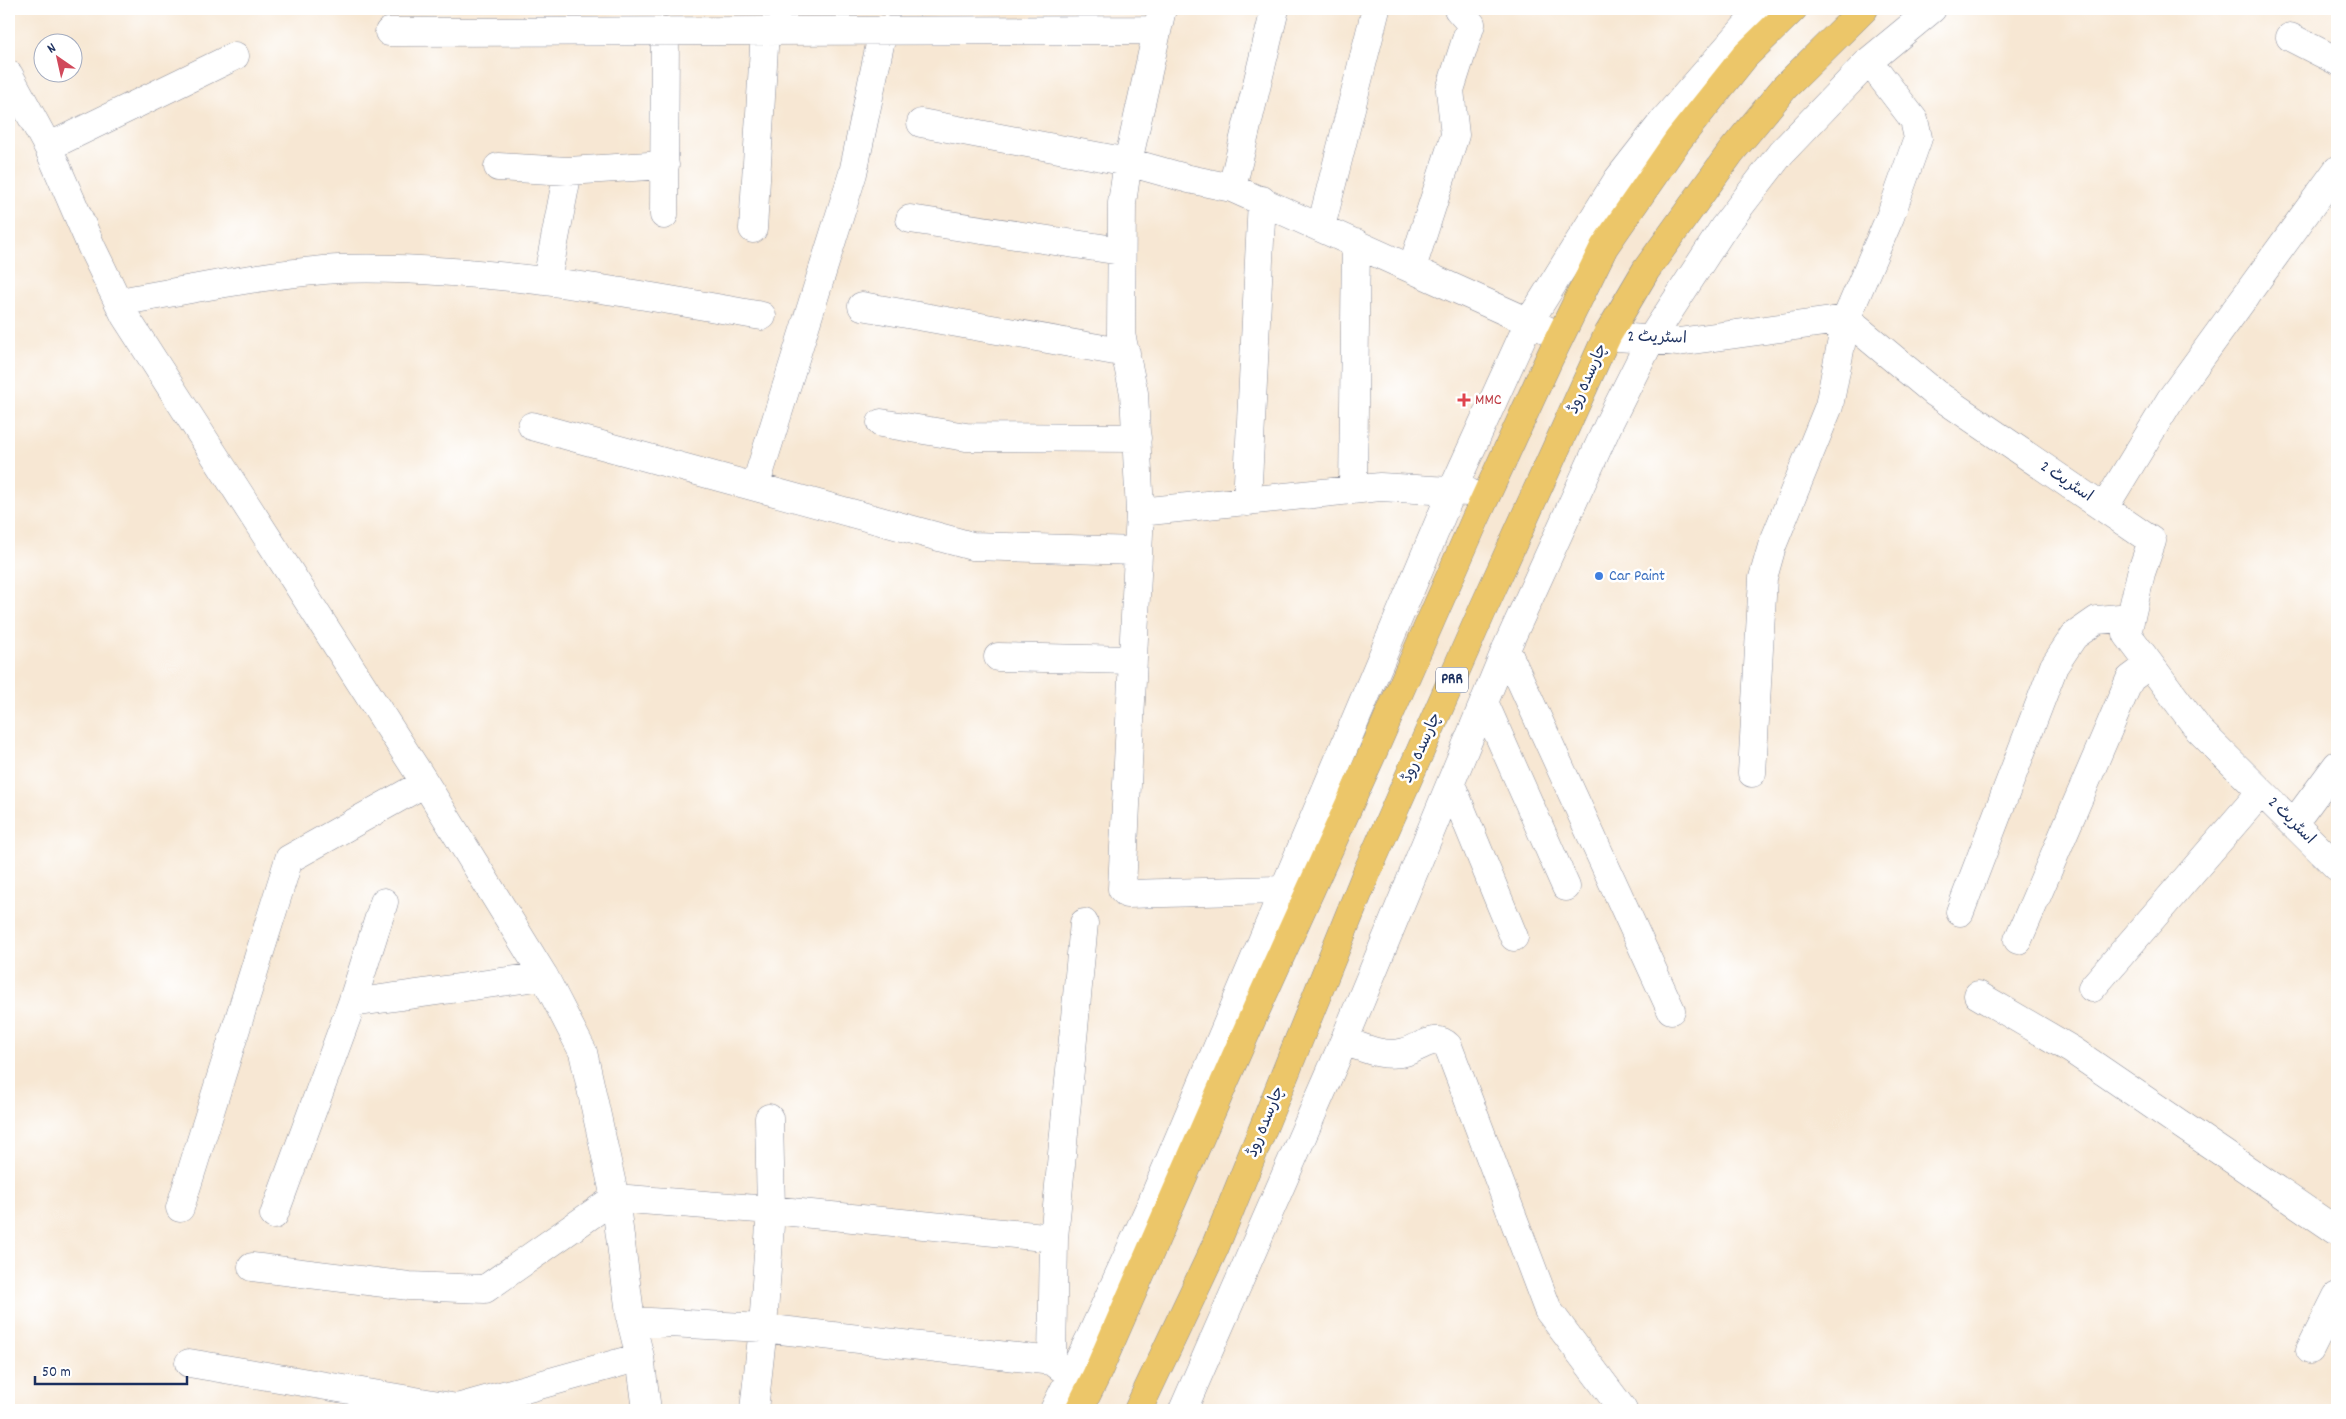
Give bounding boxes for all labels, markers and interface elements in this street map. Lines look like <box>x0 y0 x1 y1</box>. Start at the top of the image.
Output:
north arrow <box>32 32 82 82</box>
text: N <box>43 39 60 59</box>
street label: اسٹریٹ 2 <box>1627 325 1687 351</box>
street label: چارسدہ روڈ <box>1562 340 1614 418</box>
place label: MMC <box>1475 389 1502 412</box>
marker: MMC <box>1457 393 1471 407</box>
street label: اسٹریٹ 2 <box>2035 456 2097 508</box>
place label: Car Paint <box>1609 565 1665 588</box>
marker: Car Paint <box>1593 570 1605 582</box>
road number: PRR <box>1436 668 1468 692</box>
street label: چارسدہ روڈ <box>1396 709 1448 787</box>
street label: اسٹریٹ 2 <box>2262 792 2320 850</box>
street label: چارسدہ روڈ <box>1241 1083 1291 1161</box>
scale bar <box>35 1354 188 1386</box>
text: 50 m <box>42 1362 71 1384</box>

